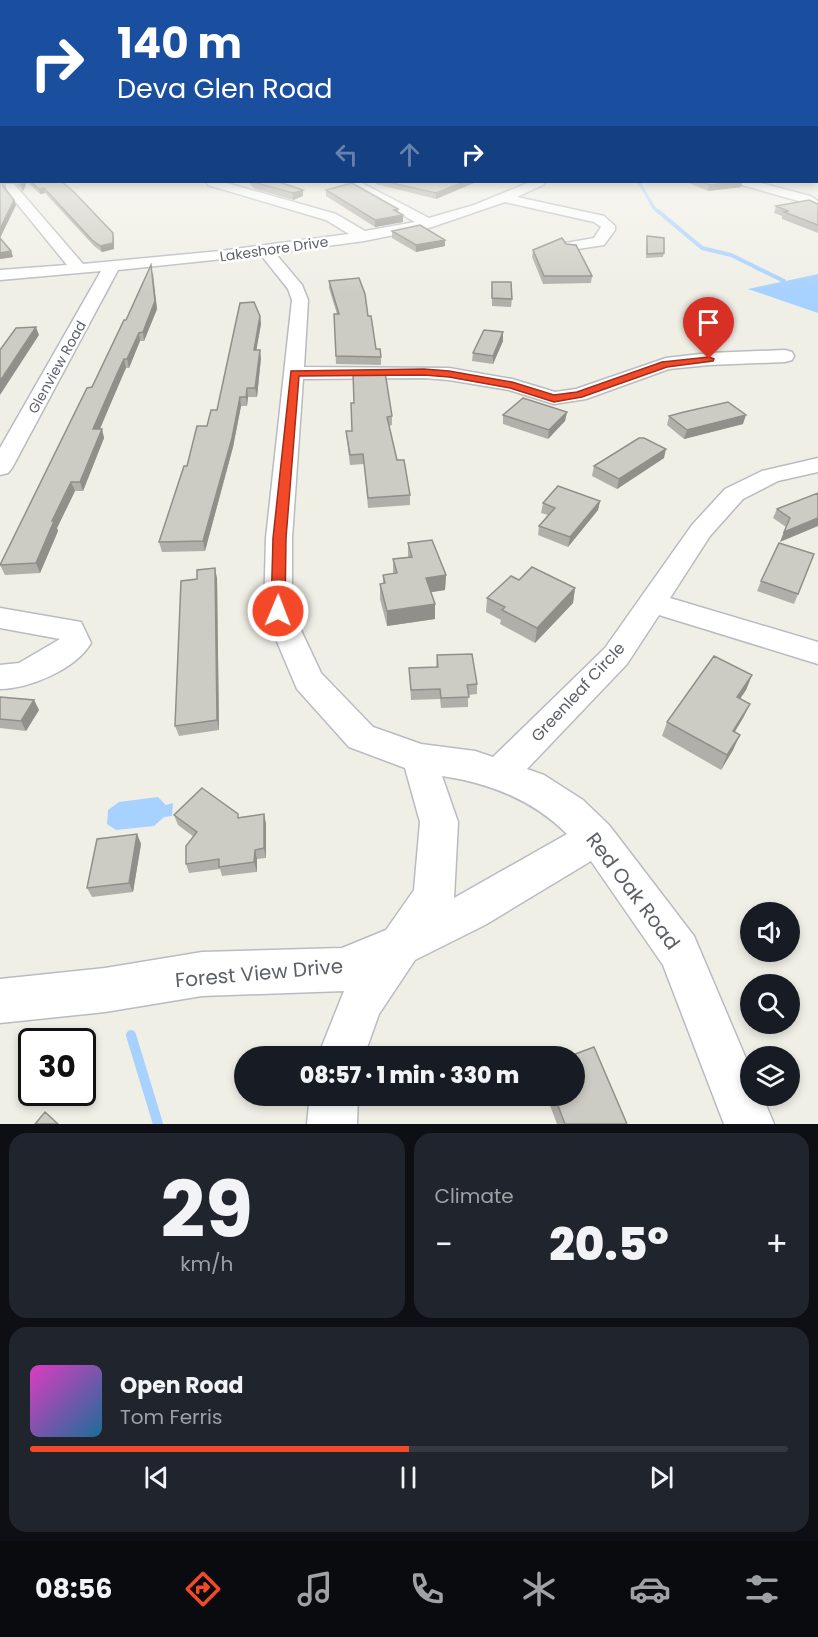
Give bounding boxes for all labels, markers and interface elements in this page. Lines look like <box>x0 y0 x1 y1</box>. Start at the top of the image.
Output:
text: 140 m <box>117 14 242 73</box>
icon: right <box>18 24 96 102</box>
text: Deva Glen Road <box>117 70 333 107</box>
icon: left <box>330 138 363 171</box>
icon: ahead <box>393 138 426 171</box>
icon: right <box>456 138 489 171</box>
street label: Lakeshore Drive <box>218 231 330 267</box>
pin <box>683 297 734 359</box>
icon: arrive <box>692 306 725 339</box>
street label: Glenview Road <box>23 317 91 417</box>
position arrow <box>246 579 310 643</box>
street label: Greenleaf Circle <box>526 637 630 747</box>
street label: Red Oak Road <box>580 827 686 955</box>
map controls <box>740 902 800 1106</box>
button: sound <box>740 902 800 962</box>
street label: Forest View Drive <box>174 952 344 994</box>
button: search <box>740 974 800 1034</box>
speed limit sign: 30 <box>18 1028 96 1106</box>
button: layers <box>740 1046 800 1106</box>
text: 08:57 · 1 min · 330 m <box>300 1060 519 1091</box>
text: 29 <box>160 1155 253 1264</box>
text: Climate <box>435 1182 514 1210</box>
text: 20.5° <box>549 1213 669 1276</box>
text: − <box>435 1221 453 1268</box>
text: + <box>765 1221 788 1268</box>
text: km/h <box>180 1250 233 1278</box>
text: Open Road <box>120 1370 244 1401</box>
text: Tom Ferris <box>120 1403 222 1431</box>
icon: previous <box>140 1461 173 1494</box>
icon: pause <box>392 1461 425 1494</box>
icon: next <box>645 1461 678 1494</box>
icon: directions <box>182 1568 224 1610</box>
icon: music <box>294 1568 336 1610</box>
icon: phone <box>406 1568 448 1610</box>
icon: climate <box>518 1568 560 1610</box>
icon: car <box>629 1568 671 1610</box>
icon: filters <box>741 1568 783 1610</box>
text: 08:56 <box>35 1570 112 1607</box>

